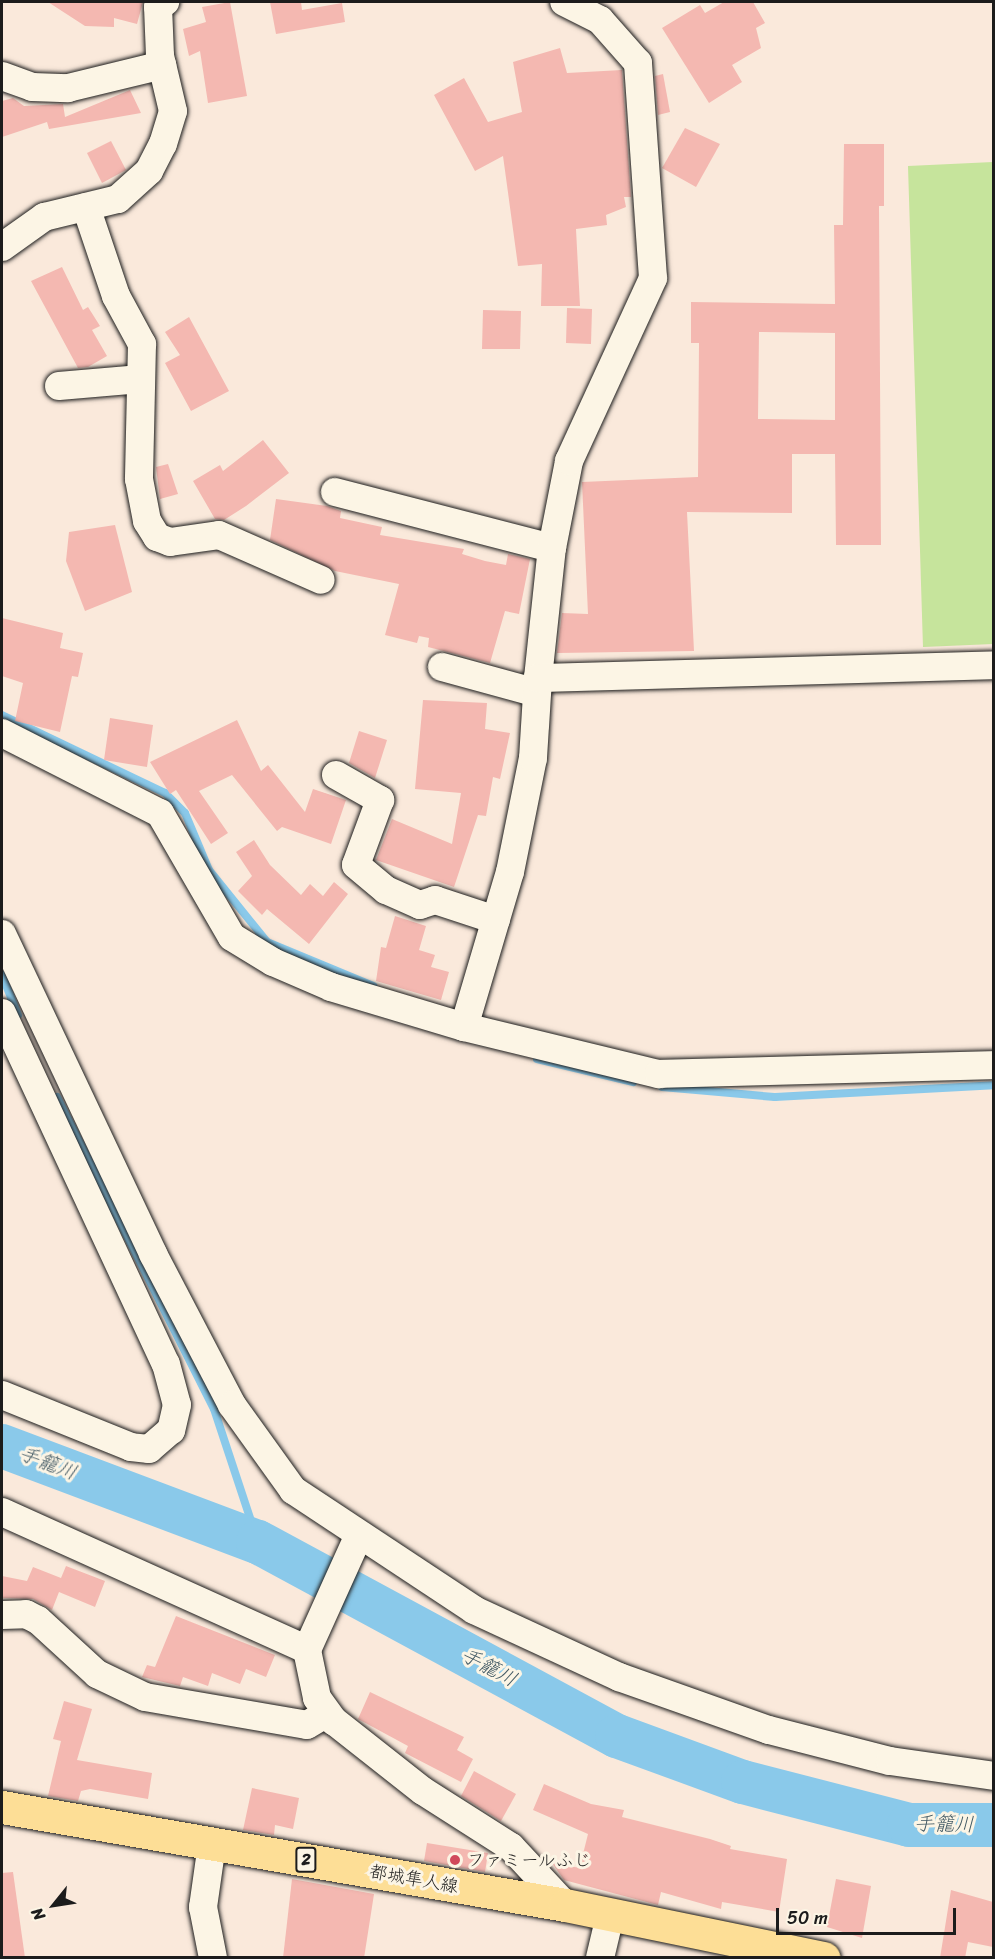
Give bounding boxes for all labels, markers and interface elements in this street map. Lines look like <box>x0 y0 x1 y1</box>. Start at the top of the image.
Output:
water label: 手籠川 <box>16 1441 80 1485</box>
water label: 手籠川 <box>457 1642 521 1692</box>
water label: 手籠川 <box>914 1811 974 1837</box>
road number: 2 <box>294 1847 318 1873</box>
place label: ファミールふじ <box>467 1849 593 1871</box>
marker: ファミールふじ <box>448 1853 462 1867</box>
street label: 都城隼人線 <box>368 1861 460 1897</box>
north arrow <box>24 1875 84 1935</box>
scale bar <box>779 1896 959 1934</box>
text: N <box>23 1902 53 1926</box>
text: 50 m <box>787 1902 828 1934</box>

